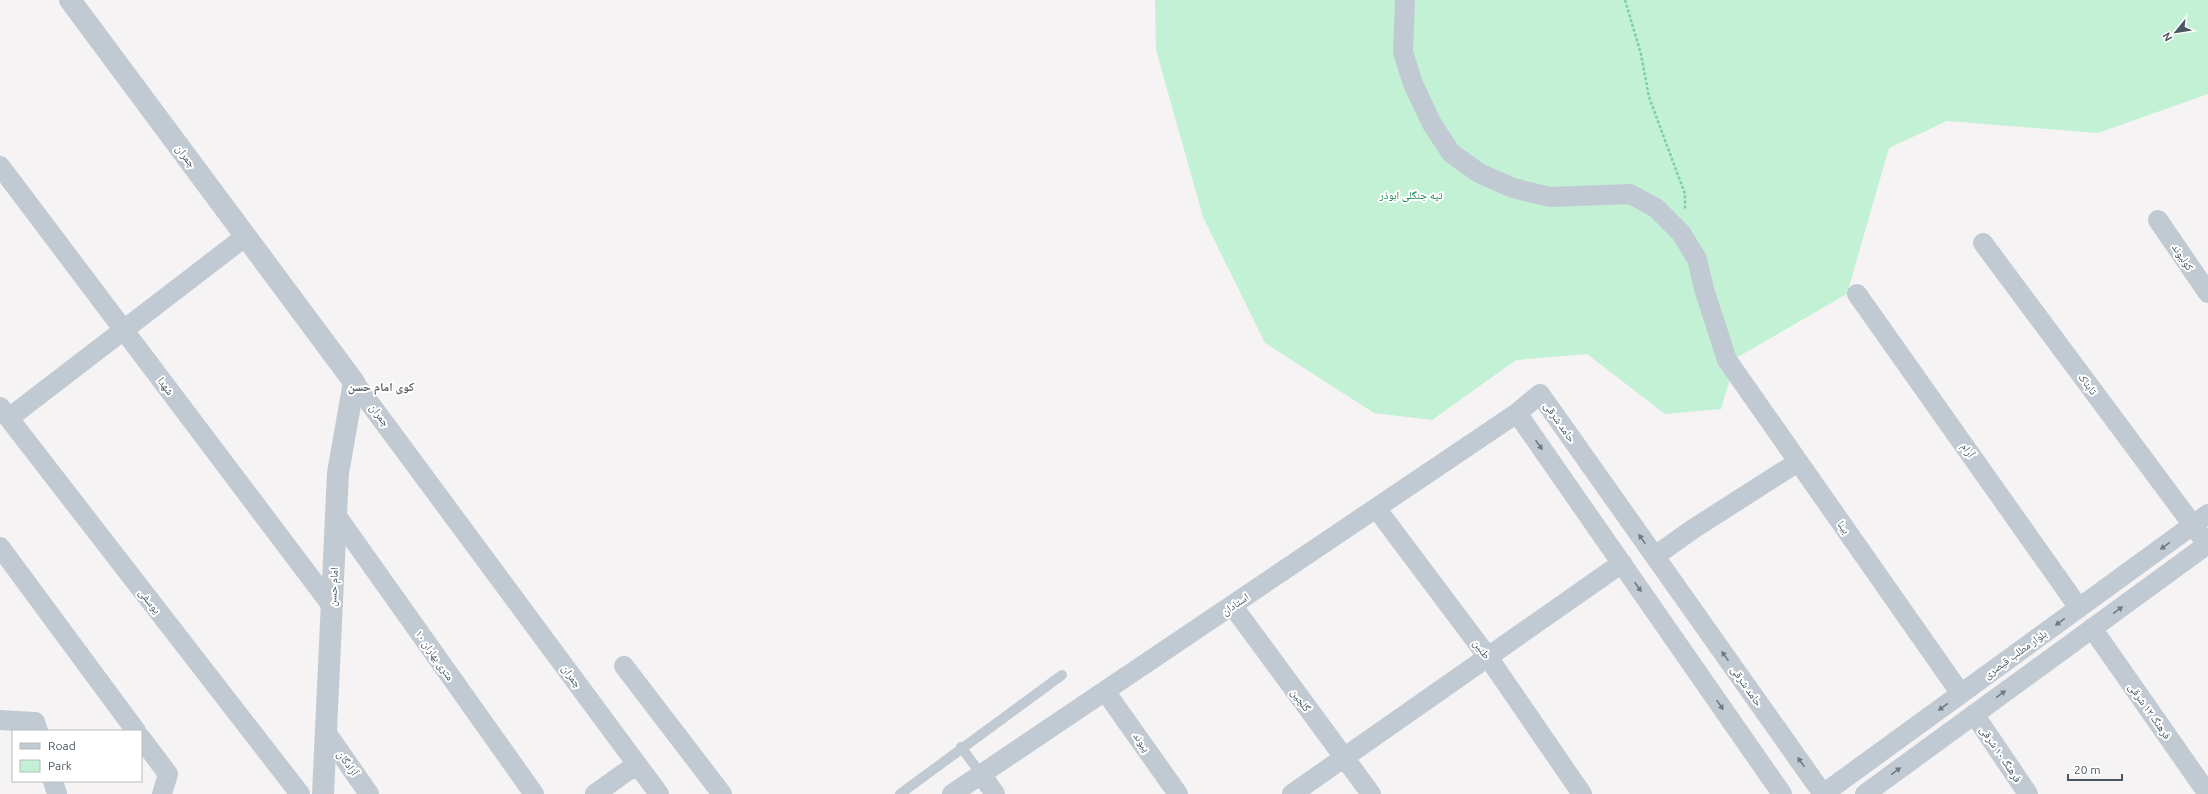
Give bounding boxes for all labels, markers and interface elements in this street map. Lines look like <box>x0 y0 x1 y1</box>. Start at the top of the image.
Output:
north arrow <box>2156 12 2196 52</box>
text: N <box>2160 30 2175 44</box>
street label: چمران <box>173 142 198 170</box>
park label: تپه جنگلی ابوذر <box>1379 189 1443 202</box>
street label: کولیوند <box>2170 241 2196 273</box>
street label: تابناک <box>2076 371 2100 398</box>
street label: شهدا <box>155 375 177 397</box>
district label: کوی امام حسن <box>348 380 415 395</box>
street label: حامد شرقی <box>1541 400 1578 445</box>
street label: چمران <box>367 401 392 429</box>
one-way arrow <box>1535 440 1543 451</box>
street label: آرام <box>1958 440 1977 460</box>
street label: بینا <box>1835 518 1853 536</box>
one-way arrow <box>1638 533 1646 544</box>
one-way arrow <box>2160 541 2170 549</box>
street label: امام حسن <box>326 567 341 607</box>
one-way arrow <box>1634 581 1642 592</box>
street label: یوسفی <box>136 586 164 617</box>
street label: استادان <box>1219 591 1251 618</box>
one-way arrow <box>2112 605 2123 614</box>
one-way arrow <box>2055 618 2065 626</box>
street label: بلوار مطلب قیصری <box>1981 627 2049 682</box>
street label: ۱۰ متری بهاران <box>413 628 457 683</box>
street label: طنین <box>1470 637 1493 662</box>
one-way arrow <box>1722 651 1730 661</box>
street label: چمران <box>559 662 584 690</box>
street label: حامد شرقی <box>1728 664 1765 709</box>
street label: فرهنگ ۱۲ شرقی <box>2126 681 2174 742</box>
street label: گلچین <box>1288 686 1313 715</box>
one-way arrow <box>1996 690 2007 699</box>
one-way arrow <box>1716 699 1724 710</box>
one-way arrow <box>1938 702 1949 711</box>
street label: فرهنگ ۱۰ شرقی <box>1977 724 2024 785</box>
legend <box>12 730 142 782</box>
street label: پیوند <box>1130 730 1153 755</box>
text: Road <box>48 739 76 752</box>
street label: آزادگان <box>334 748 361 779</box>
scale bar <box>2068 756 2122 782</box>
one-way arrow <box>1797 757 1805 767</box>
text: Park <box>48 759 72 772</box>
text: 20 m <box>2074 763 2101 776</box>
one-way arrow <box>1891 767 1902 775</box>

